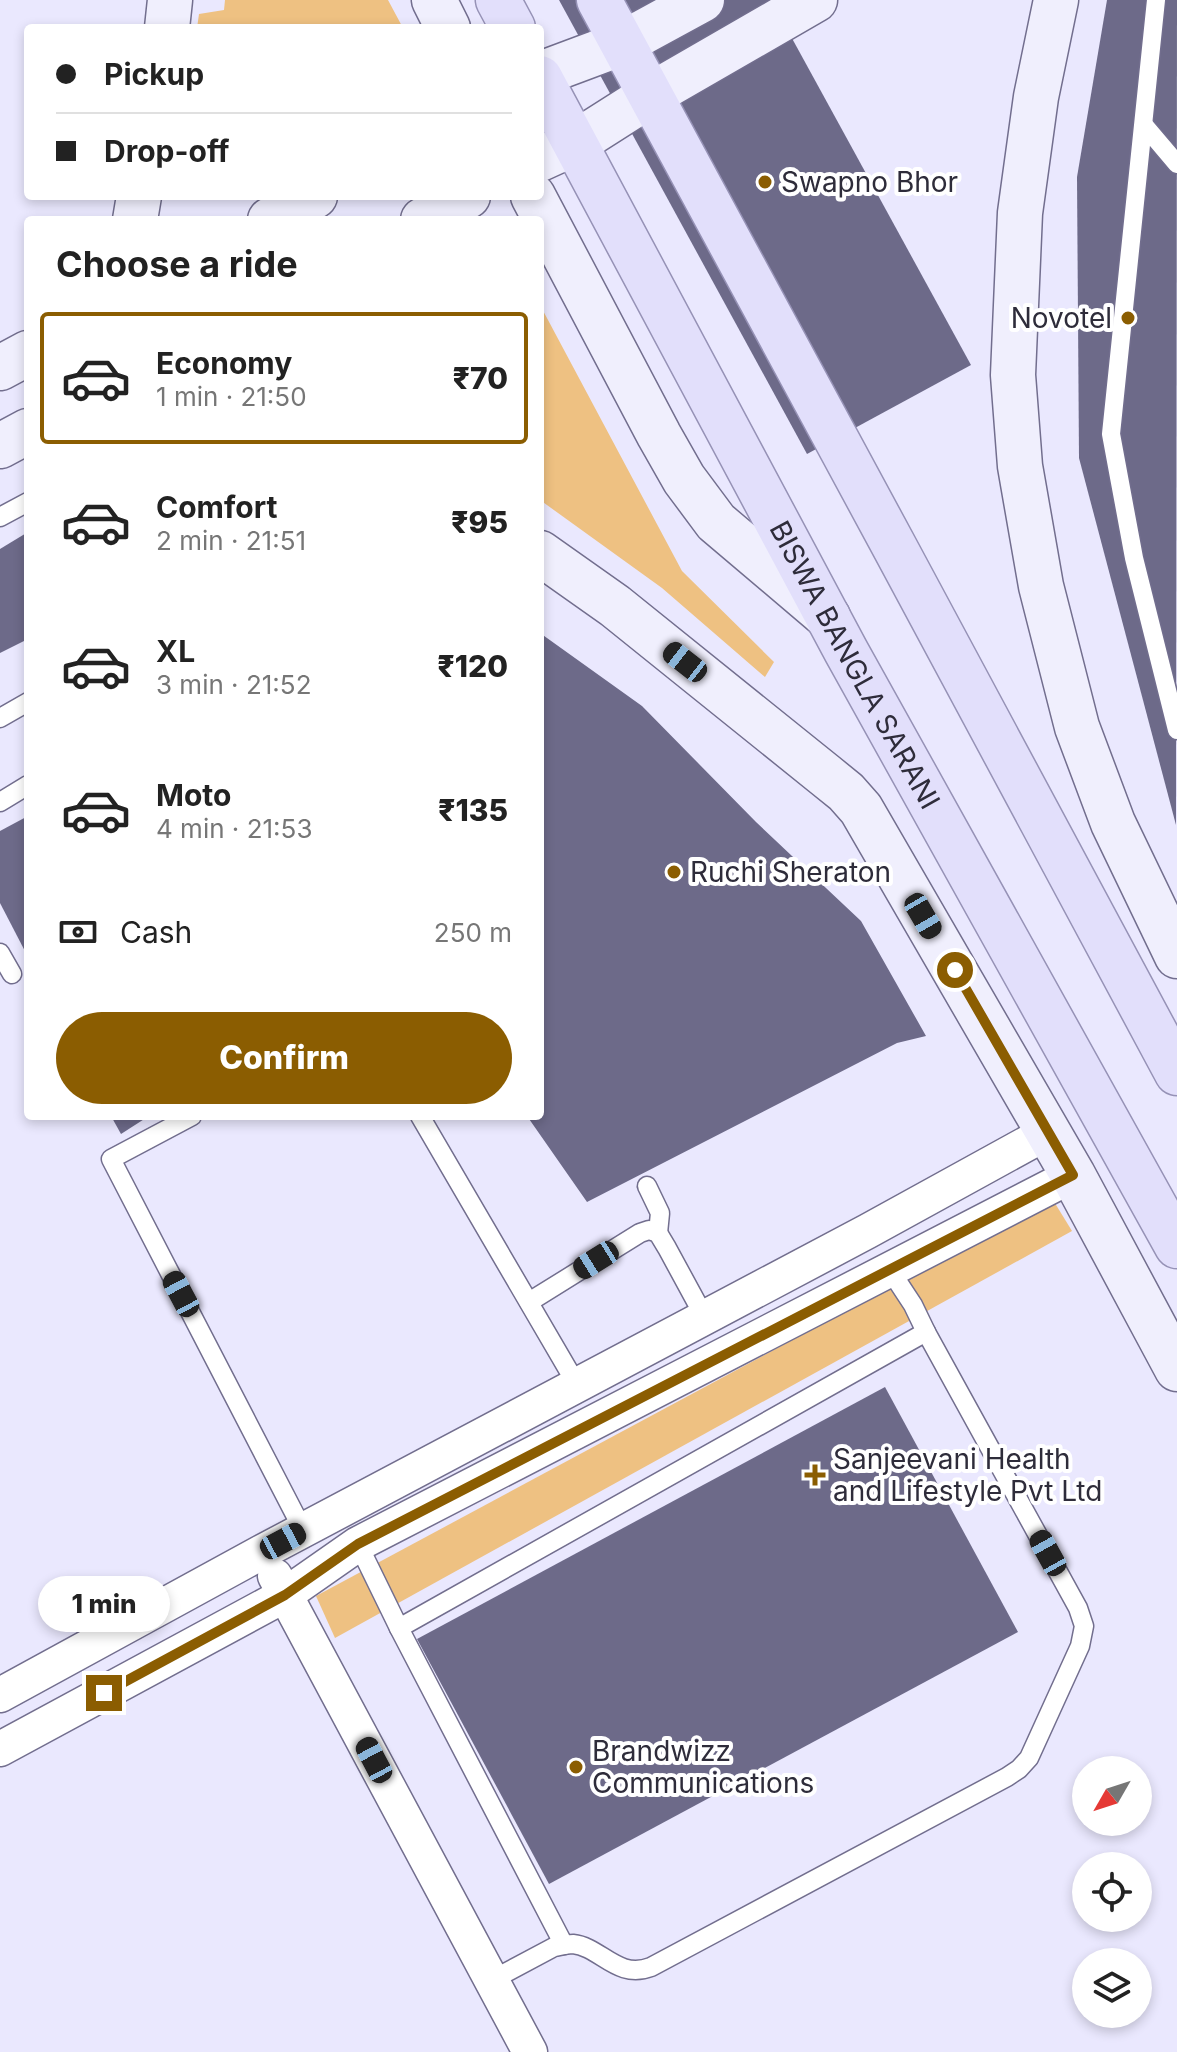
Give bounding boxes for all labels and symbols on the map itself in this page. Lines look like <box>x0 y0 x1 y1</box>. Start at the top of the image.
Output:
place label: Swapno Bhor <box>781 165 958 199</box>
marker: Swapno Bhor <box>756 173 774 191</box>
place label: Novotel <box>1011 301 1112 335</box>
marker: Novotel <box>1119 309 1137 327</box>
street label: BISWA BANGLA SARANI <box>763 515 947 815</box>
car <box>659 638 711 686</box>
place label: Ruchi Sheraton <box>690 855 891 889</box>
marker: Ruchi Sheraton <box>665 863 683 881</box>
car <box>901 889 945 943</box>
route start <box>937 952 973 988</box>
car <box>569 1237 623 1283</box>
car <box>159 1267 203 1321</box>
place label: Sanjeevani Health and Lifestyle Pvt Ltd <box>833 1442 1102 1508</box>
marker: Sanjeevani Health and Lifestyle Pvt Ltd <box>804 1464 826 1486</box>
car <box>256 1519 310 1563</box>
car <box>1026 1526 1070 1580</box>
callout: 1 min <box>38 1577 170 1633</box>
route end <box>86 1675 122 1711</box>
car <box>352 1733 396 1787</box>
place label: Brandwizz Communications <box>592 1734 814 1800</box>
north arrow <box>1072 1756 1152 1836</box>
marker: Brandwizz Communications <box>567 1758 585 1776</box>

